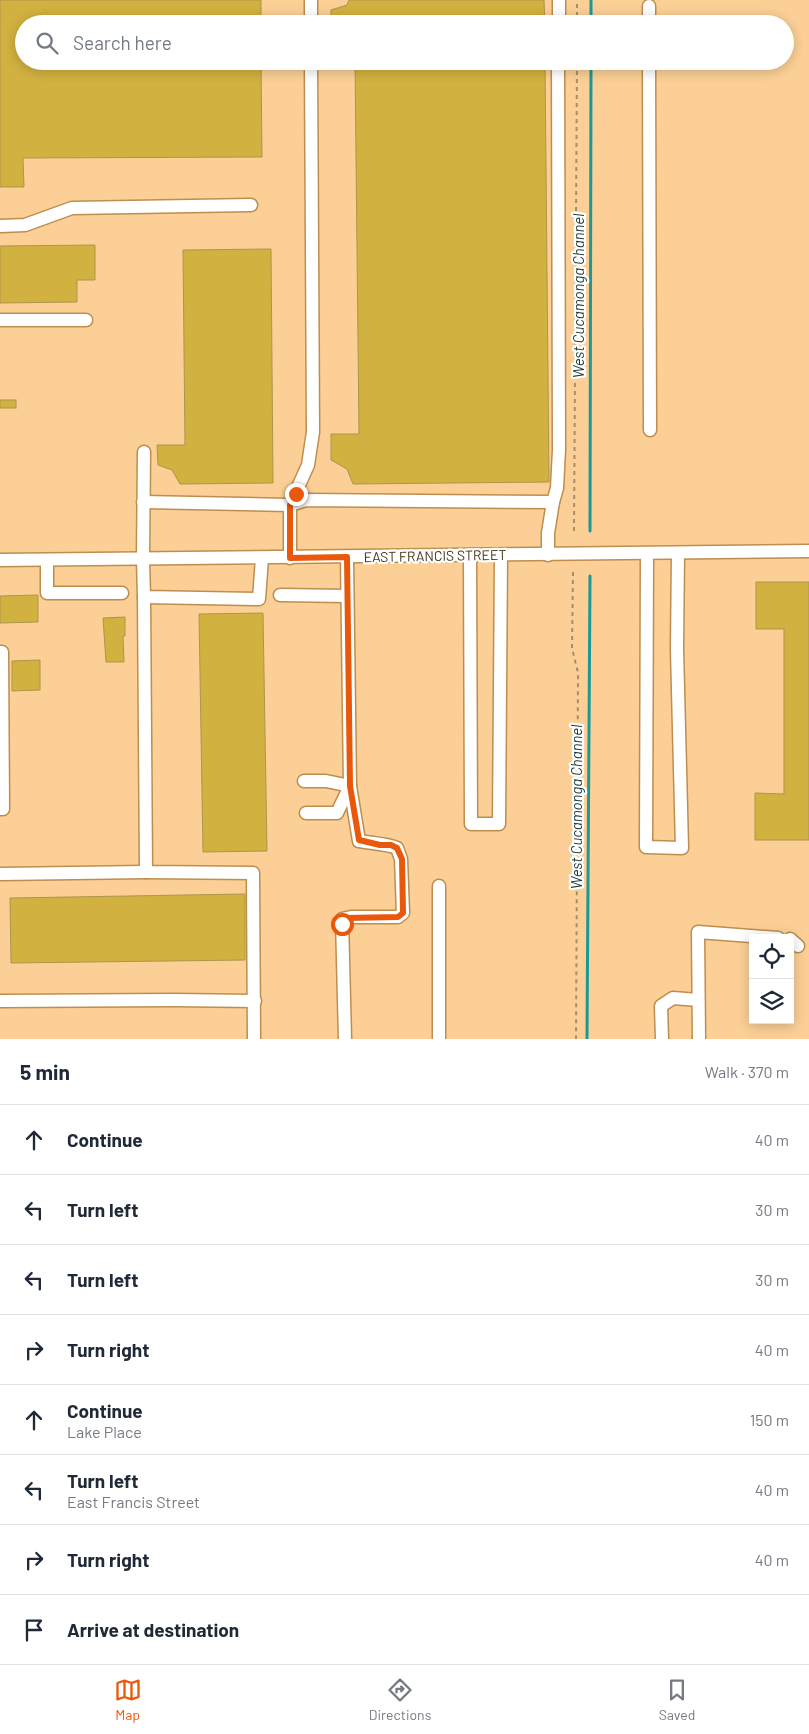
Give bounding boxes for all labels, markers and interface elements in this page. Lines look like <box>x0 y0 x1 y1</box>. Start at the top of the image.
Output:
search box <box>15 15 794 70</box>
icon: search <box>33 29 61 57</box>
text: Search here <box>73 31 172 54</box>
water label: West Cucamonga Channel <box>569 213 587 378</box>
route end <box>285 483 308 506</box>
street label: EAST FRANCIS STREET <box>364 546 506 565</box>
water label: West Cucamonga Channel <box>567 724 585 889</box>
route start <box>331 913 354 936</box>
map controls <box>749 934 794 1024</box>
button: locate <box>749 934 794 979</box>
button: layers <box>749 979 794 1024</box>
text: 5 min <box>20 1059 70 1084</box>
text: Walk · 370 m <box>705 1062 789 1081</box>
icon: ahead <box>20 1126 48 1154</box>
text: Continue <box>67 1128 143 1151</box>
text: 40 m <box>755 1130 789 1149</box>
icon: left <box>20 1196 48 1224</box>
text: Turn left <box>67 1198 138 1221</box>
text: 30 m <box>755 1200 789 1219</box>
icon: left <box>20 1266 48 1294</box>
text: Turn left <box>67 1268 138 1291</box>
text: 30 m <box>755 1270 789 1289</box>
icon: right <box>20 1336 48 1364</box>
text: Turn right <box>67 1338 149 1361</box>
text: 40 m <box>755 1340 789 1359</box>
text: Continue <box>67 1399 143 1422</box>
icon: ahead <box>20 1406 48 1434</box>
text: 150 m <box>750 1410 789 1429</box>
text: Lake Place <box>67 1422 142 1441</box>
text: Turn left <box>67 1469 138 1492</box>
icon: left <box>20 1476 48 1504</box>
text: 40 m <box>755 1480 789 1499</box>
text: East Francis Street <box>67 1492 200 1511</box>
icon: right <box>20 1546 48 1574</box>
text: Turn right <box>67 1548 149 1571</box>
text: 40 m <box>755 1550 789 1569</box>
icon: arrive <box>20 1616 48 1644</box>
text: Arrive at destination <box>67 1618 239 1641</box>
tab: Map <box>114 1676 142 1723</box>
tab: Directions <box>369 1676 431 1723</box>
tab: Saved <box>659 1676 695 1723</box>

